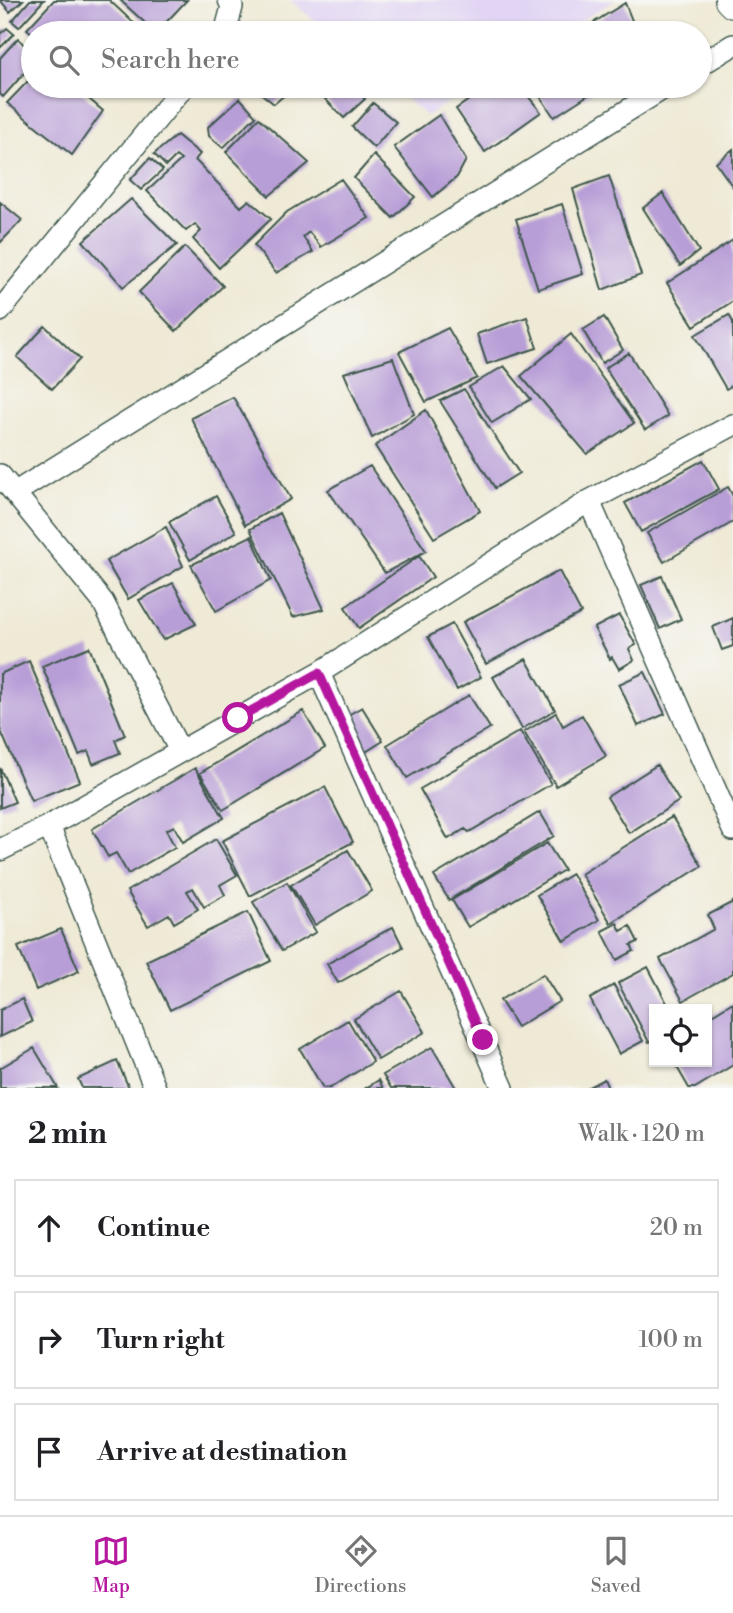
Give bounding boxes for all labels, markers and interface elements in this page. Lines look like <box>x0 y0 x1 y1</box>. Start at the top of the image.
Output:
search box <box>21 21 712 98</box>
icon: search <box>45 41 83 79</box>
text: Search here <box>101 44 240 76</box>
route start <box>222 702 253 733</box>
map controls <box>649 1004 712 1067</box>
button: locate <box>649 1004 712 1067</box>
route end <box>467 1024 498 1055</box>
text: 2 min <box>28 1115 107 1153</box>
text: Walk · 120 m <box>578 1120 705 1148</box>
icon: ahead <box>30 1209 68 1247</box>
text: Continue <box>97 1212 210 1244</box>
text: 20 m <box>650 1214 703 1242</box>
icon: right <box>30 1321 68 1359</box>
text: Turn right <box>97 1324 225 1356</box>
text: 100 m <box>638 1326 703 1354</box>
icon: arrive <box>30 1433 68 1471</box>
text: Arrive at destination <box>97 1436 347 1468</box>
tab: Map <box>92 1532 130 1598</box>
tab: Directions <box>315 1532 406 1598</box>
tab: Saved <box>591 1532 641 1598</box>

